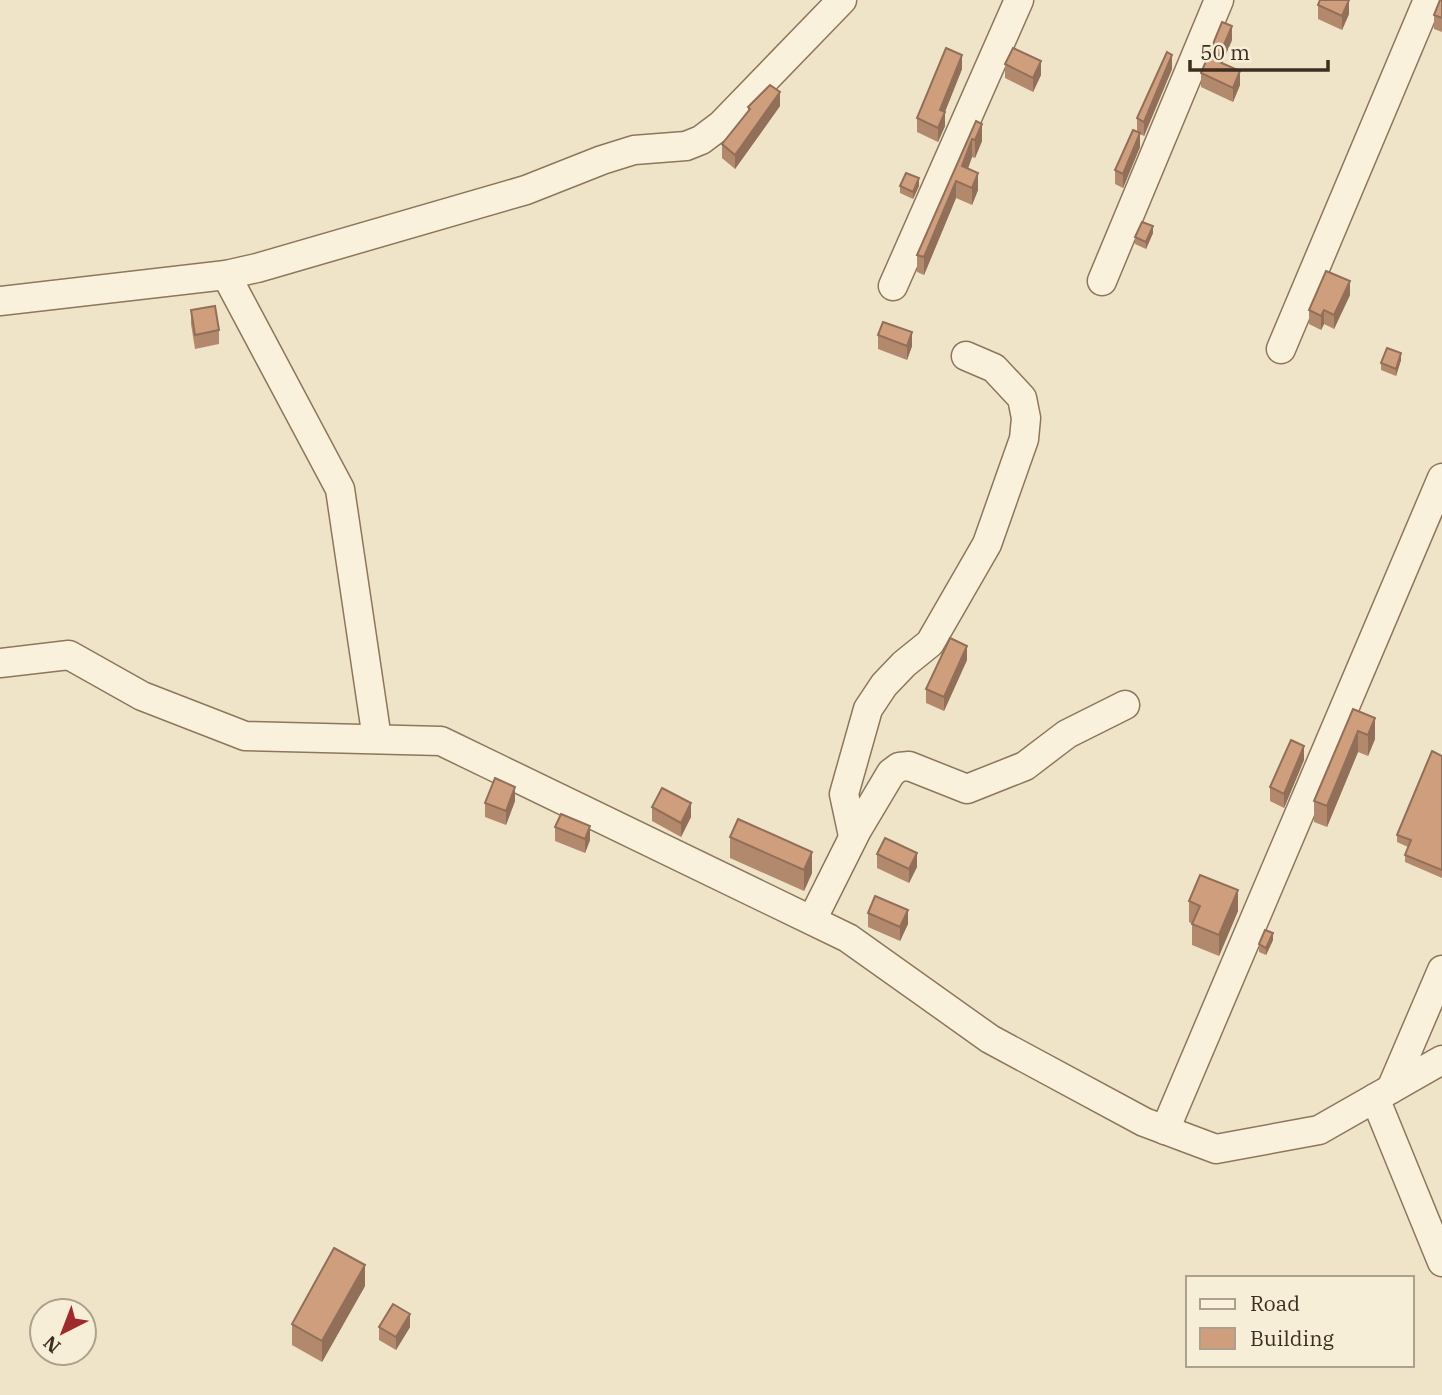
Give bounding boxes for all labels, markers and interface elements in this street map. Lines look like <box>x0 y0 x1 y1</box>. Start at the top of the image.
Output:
scale bar <box>1190 28 1328 72</box>
text: 50 m <box>1200 38 1250 66</box>
legend <box>1186 1276 1414 1367</box>
text: Road <box>1250 1289 1300 1317</box>
north arrow <box>28 1297 98 1367</box>
text: Building <box>1250 1324 1335 1352</box>
text: N <box>38 1331 65 1359</box>

